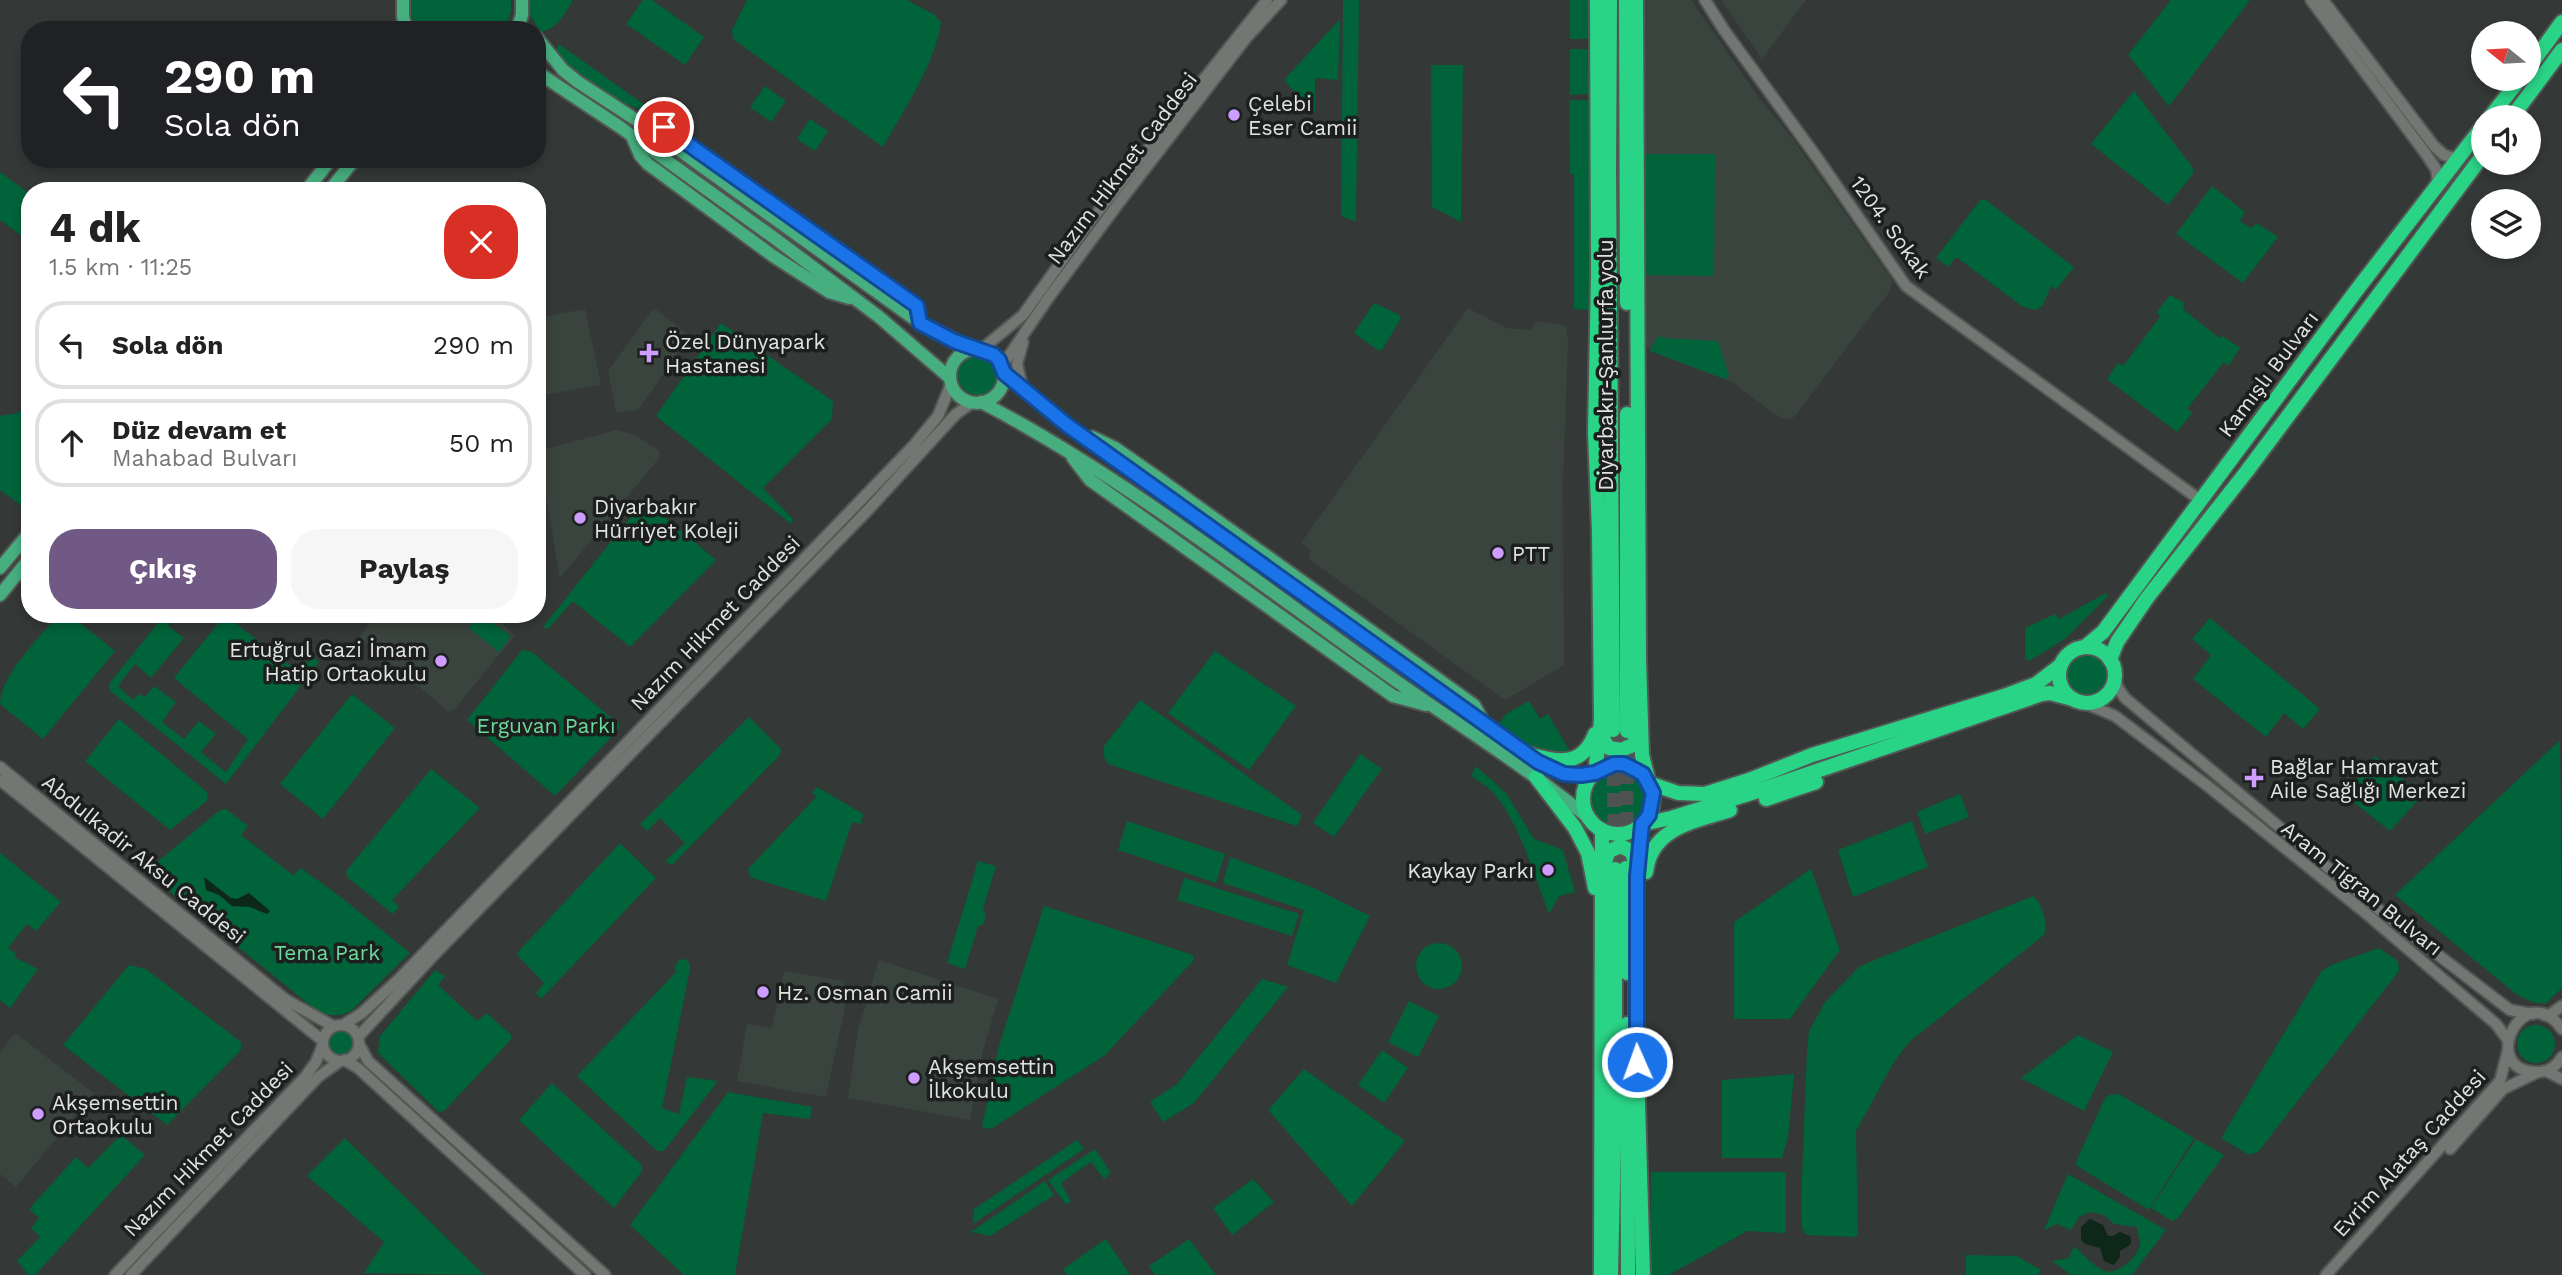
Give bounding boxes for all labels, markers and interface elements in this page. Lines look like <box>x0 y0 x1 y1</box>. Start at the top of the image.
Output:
north arrow <box>2471 21 2541 91</box>
map controls <box>2471 21 2541 259</box>
text: 290 m <box>164 47 315 105</box>
icon: left <box>49 49 140 140</box>
street label: Nazım Hikmet Caddesi <box>1042 67 1202 269</box>
place label: Çelebi Eser Camii <box>1248 91 1357 140</box>
pin <box>634 97 694 157</box>
button: sound <box>2471 105 2541 175</box>
text: Sola dön <box>164 106 301 144</box>
marker: Çelebi Eser Camii <box>1226 107 1242 123</box>
icon: arrive <box>645 108 683 146</box>
street label: 1204. Sokak <box>1846 171 1937 283</box>
button: layers <box>2471 189 2541 259</box>
text: 4 dk <box>49 203 141 252</box>
button: close <box>444 205 518 279</box>
street label: Diyarbakır-Şanlıurfa yolu <box>1593 239 1618 491</box>
text: 1.5 km · 11:25 <box>49 254 192 281</box>
street label: Kamışlı Bulvarı <box>2213 306 2323 442</box>
icon: left <box>53 326 91 364</box>
place label: Özel Dünyapark Hastanesi <box>665 329 825 378</box>
text: Sola dön <box>112 330 223 360</box>
text: 290 m <box>433 330 514 360</box>
marker: Özel Dünyapark Hastanesi <box>639 343 659 363</box>
text: Düz devam et <box>112 415 286 445</box>
icon: ahead <box>53 424 91 462</box>
text: 50 m <box>449 428 514 458</box>
text: Mahabad Bulvarı <box>112 445 297 472</box>
place label: Diyarbakır Hürriyet Koleji <box>594 494 739 543</box>
marker: Diyarbakır Hürriyet Koleji <box>572 510 588 526</box>
button: Çıkış <box>49 529 277 609</box>
button: Paylaş <box>291 529 518 609</box>
street label: Nazım Hikmet Caddesi <box>625 530 805 716</box>
place label: PTT <box>1512 541 1550 566</box>
marker: PTT <box>1490 545 1506 561</box>
place label: Ertuğrul Gazi İmam Hatip Ortaokulu <box>229 637 427 686</box>
marker: Ertuğrul Gazi İmam Hatip Ortaokulu <box>433 653 449 669</box>
park label: Erguvan Parkı <box>476 713 616 738</box>
place label: Bağlar Hamravat Aile Sağlığı Merkezi <box>2270 754 2466 803</box>
marker: Bağlar Hamravat Aile Sağlığı Merkezi <box>2244 768 2264 788</box>
street label: Abdulkadir Aksu Caddesi <box>37 769 251 949</box>
street label: Aram Tigran Bulvarı <box>2277 816 2447 960</box>
place label: Kaykay Parkı <box>1407 858 1534 883</box>
marker: Kaykay Parkı <box>1540 862 1556 878</box>
park label: Tema Park <box>274 940 380 965</box>
place label: Hz. Osman Camii <box>777 980 953 1005</box>
marker: Hz. Osman Camii <box>755 984 771 1000</box>
position arrow <box>1600 1025 1674 1099</box>
place label: Akşemsettin İlkokulu <box>928 1054 1054 1103</box>
street label: Nazım Hikmet Caddesi <box>118 1056 298 1242</box>
street label: Evrim Alataş Caddesi <box>2327 1064 2491 1242</box>
marker: Akşemsettin İlkokulu <box>906 1070 922 1086</box>
place label: Akşemsettin Ortaokulu <box>52 1090 178 1139</box>
marker: Akşemsettin Ortaokulu <box>30 1106 46 1122</box>

